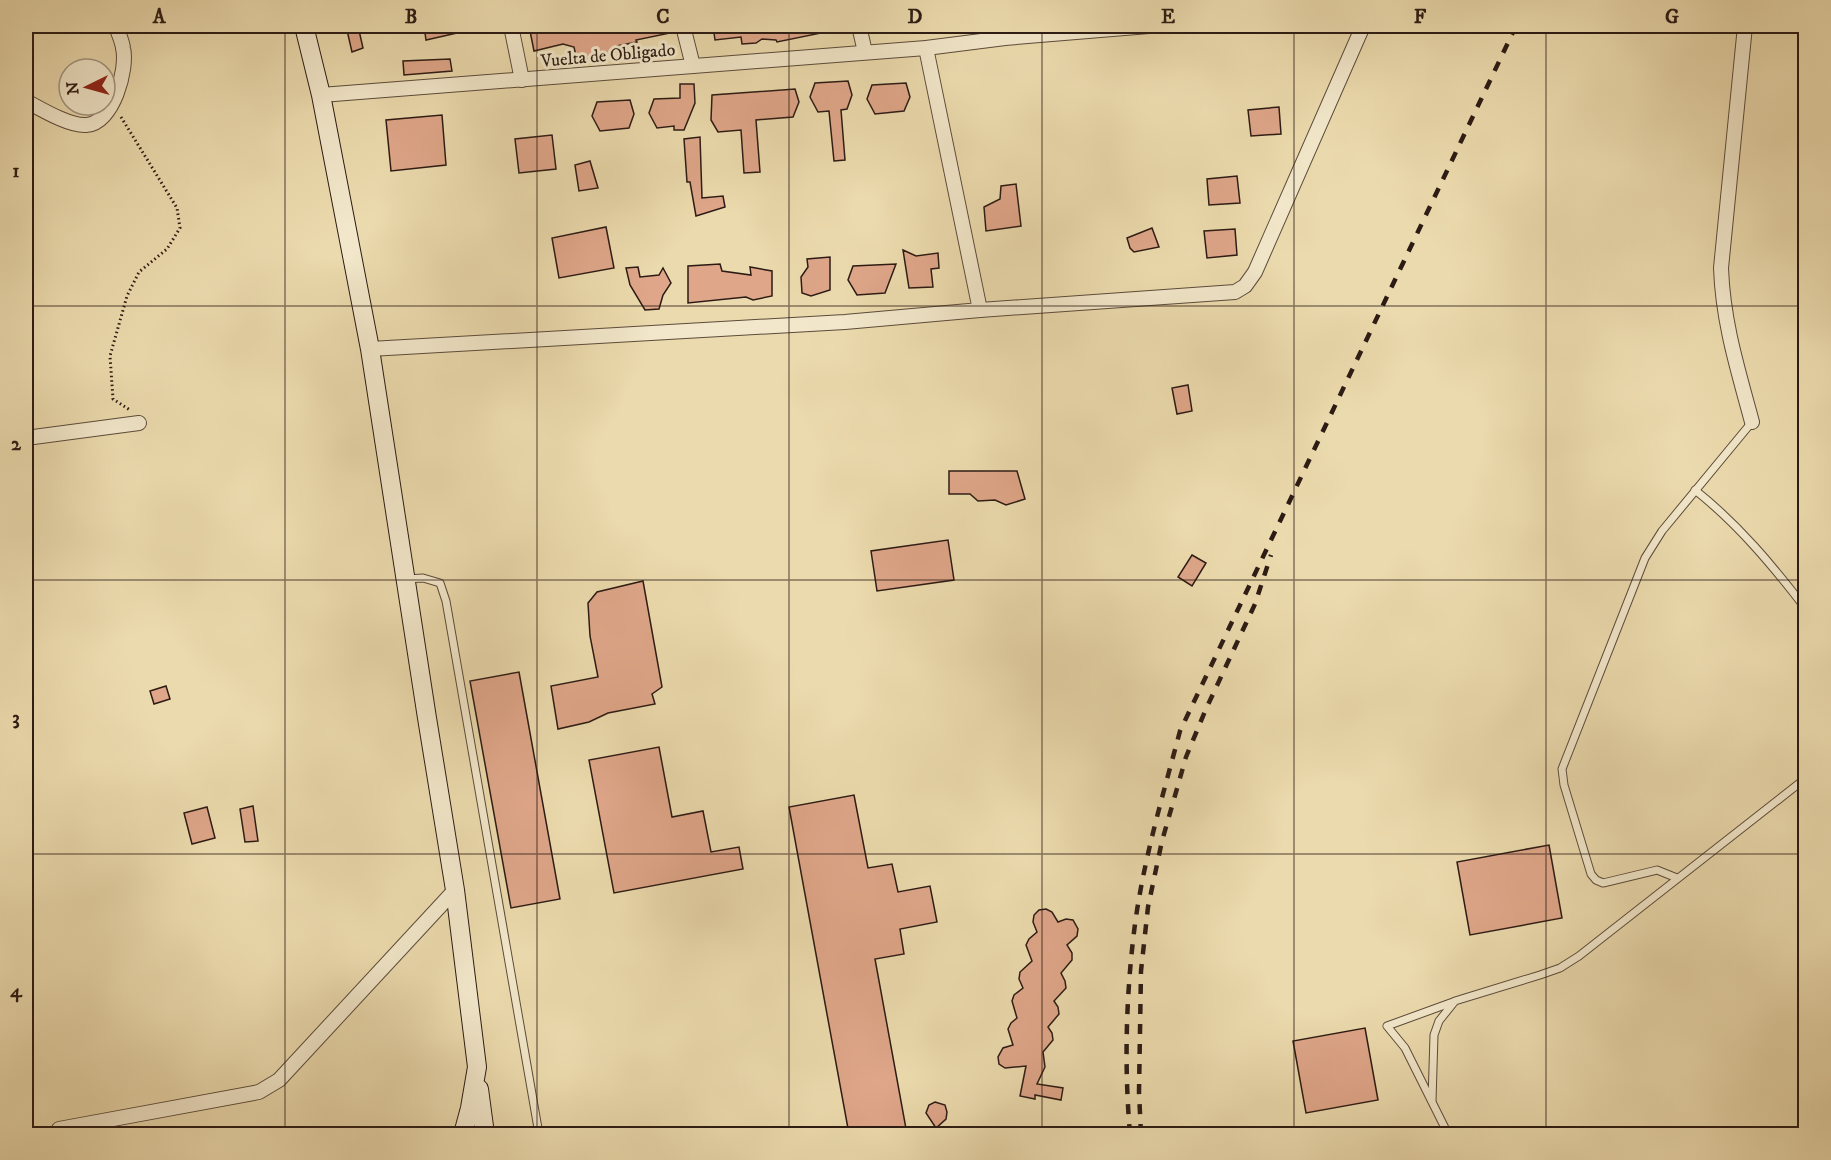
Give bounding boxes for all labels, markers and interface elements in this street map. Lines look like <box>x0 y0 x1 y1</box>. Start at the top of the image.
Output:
text: A <box>152 5 167 30</box>
text: B <box>405 5 417 30</box>
text: C <box>656 5 670 30</box>
text: D <box>908 5 923 30</box>
text: E <box>1161 5 1175 30</box>
text: F <box>1414 5 1427 30</box>
text: G <box>1665 5 1679 30</box>
street label: Vuelta de Obligado <box>539 39 676 73</box>
north arrow <box>57 57 117 117</box>
text: N <box>63 81 84 96</box>
text: 1 <box>12 159 20 184</box>
text: 2 <box>11 432 22 457</box>
text: 3 <box>12 706 20 731</box>
text: 4 <box>10 979 23 1004</box>

